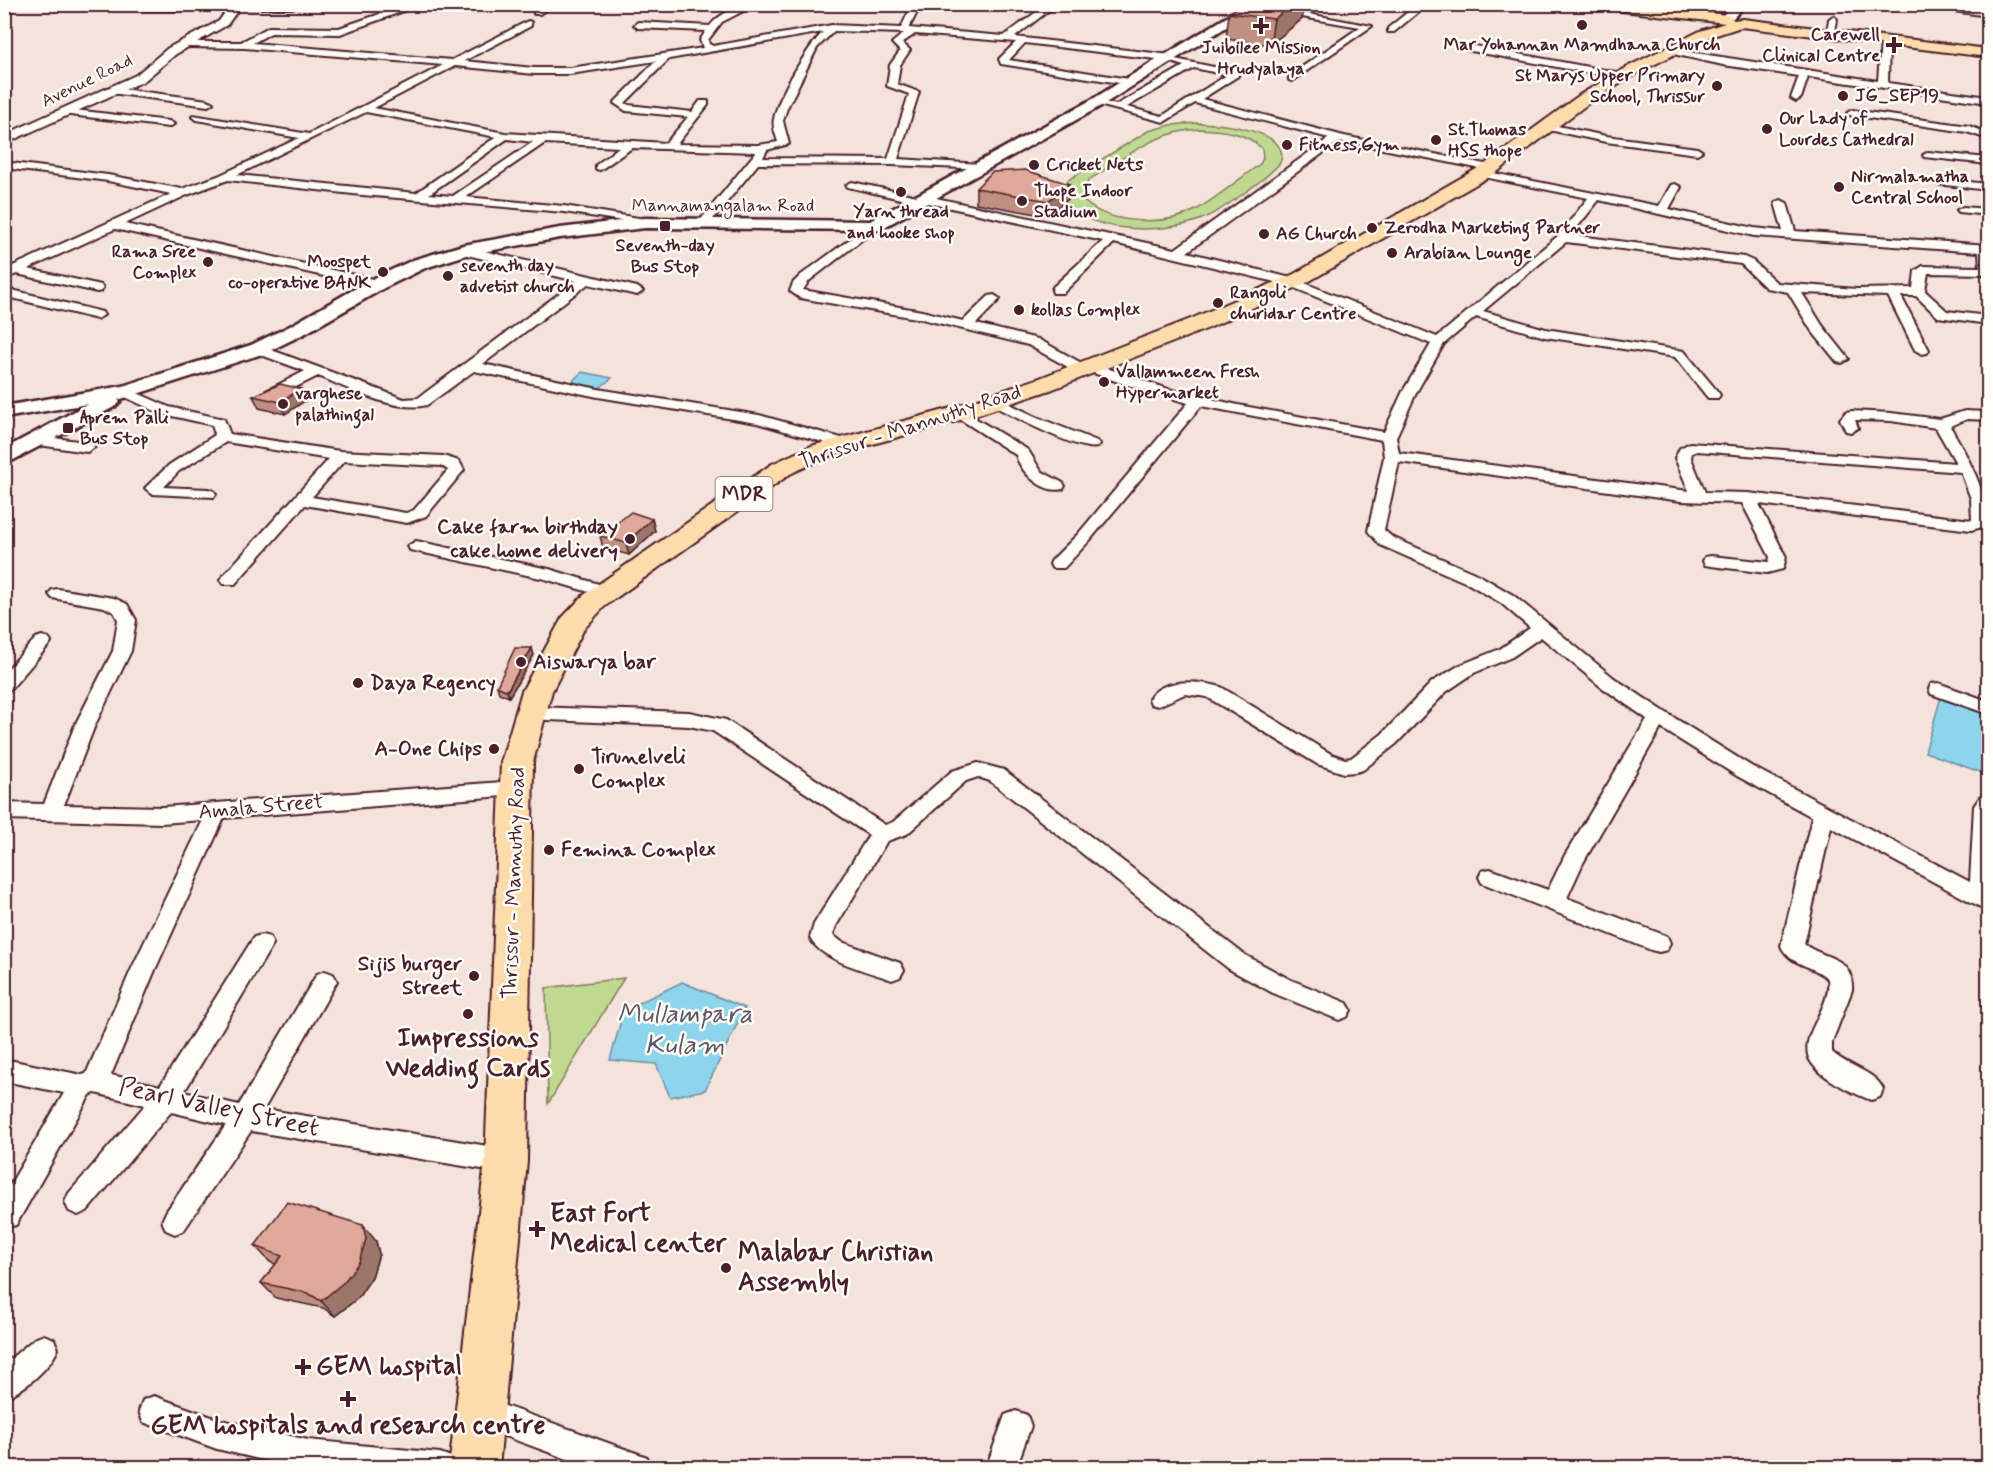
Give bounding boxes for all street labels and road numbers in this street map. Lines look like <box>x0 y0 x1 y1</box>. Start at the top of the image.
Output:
street label: Avenue Road <box>37 49 137 113</box>
street label: Mannamangalam Road <box>632 194 814 219</box>
street label: Thrissur - Mannuthy Road <box>795 378 1025 476</box>
road number: MDR <box>716 477 772 511</box>
street label: Thrissur - Mannuthy Road <box>496 766 532 1000</box>
street label: Amala Street <box>197 788 325 826</box>
street label: Pearl Valley Street <box>116 1070 322 1146</box>

